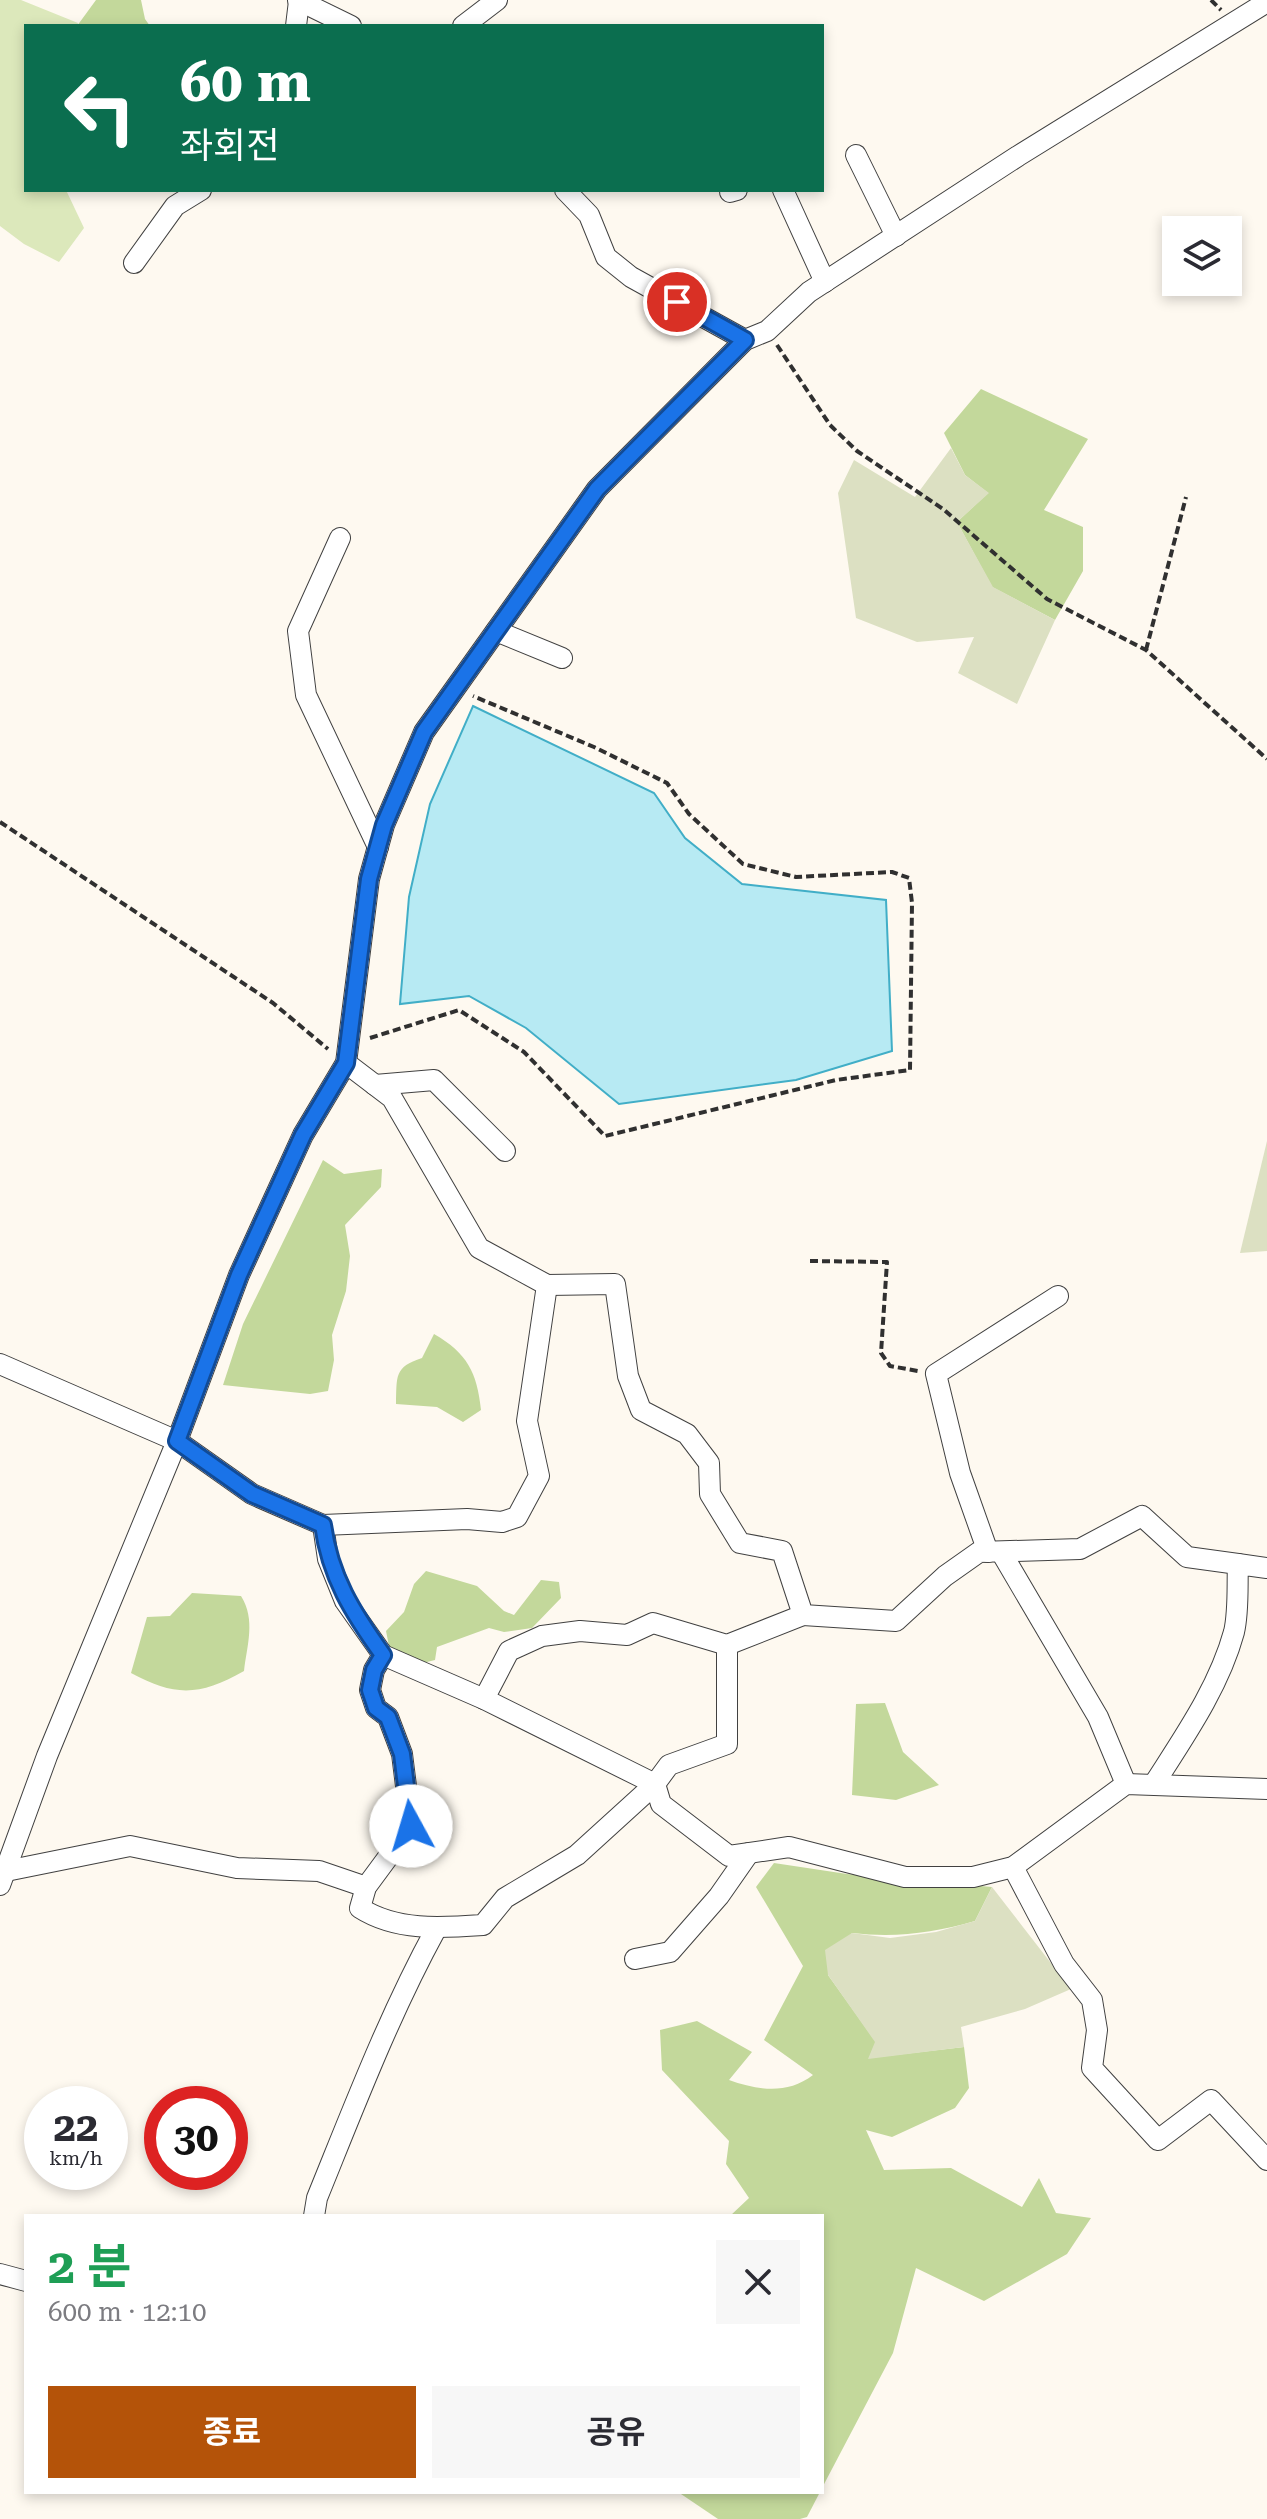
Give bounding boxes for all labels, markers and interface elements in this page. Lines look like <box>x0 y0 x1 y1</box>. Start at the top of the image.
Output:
text: 60 m <box>180 49 311 115</box>
icon: left <box>48 56 152 160</box>
text: 좌회전 <box>180 125 279 167</box>
map controls <box>1162 216 1242 296</box>
button: layers <box>1162 216 1242 296</box>
pin <box>643 268 711 336</box>
icon: arrive <box>655 280 699 324</box>
position arrow <box>369 1784 453 1868</box>
speed limit sign: 30 <box>144 2086 248 2190</box>
text: 22 <box>54 2104 98 2151</box>
text: km/h <box>49 2146 103 2170</box>
text: 2 분 <box>48 2239 131 2295</box>
button: close <box>716 2240 800 2324</box>
text: 600 m · 12:10 <box>48 2297 207 2327</box>
button: 종료 <box>48 2386 416 2478</box>
button: 공유 <box>432 2386 800 2478</box>

